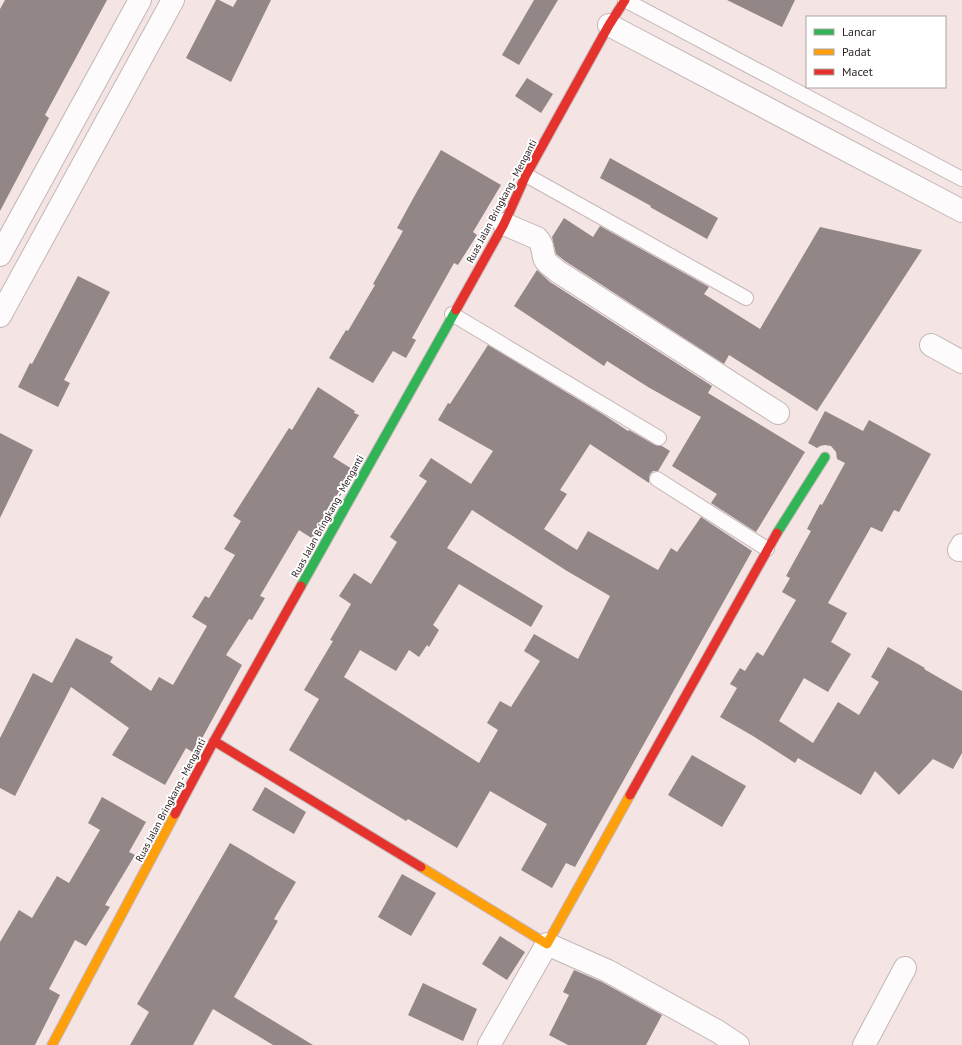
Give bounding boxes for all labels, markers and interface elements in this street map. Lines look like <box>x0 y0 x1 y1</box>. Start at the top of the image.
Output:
legend <box>806 16 946 88</box>
text: Lancar <box>842 24 876 39</box>
text: Padat <box>842 44 871 59</box>
text: Macet <box>842 64 873 79</box>
street label: Ruas Jalan Bringkang - Menganti <box>463 137 540 265</box>
street label: Ruas Jalan Bringkang - Menganti <box>288 453 367 580</box>
street label: Ruas Jalan Bringkang - Menganti <box>132 736 209 864</box>

